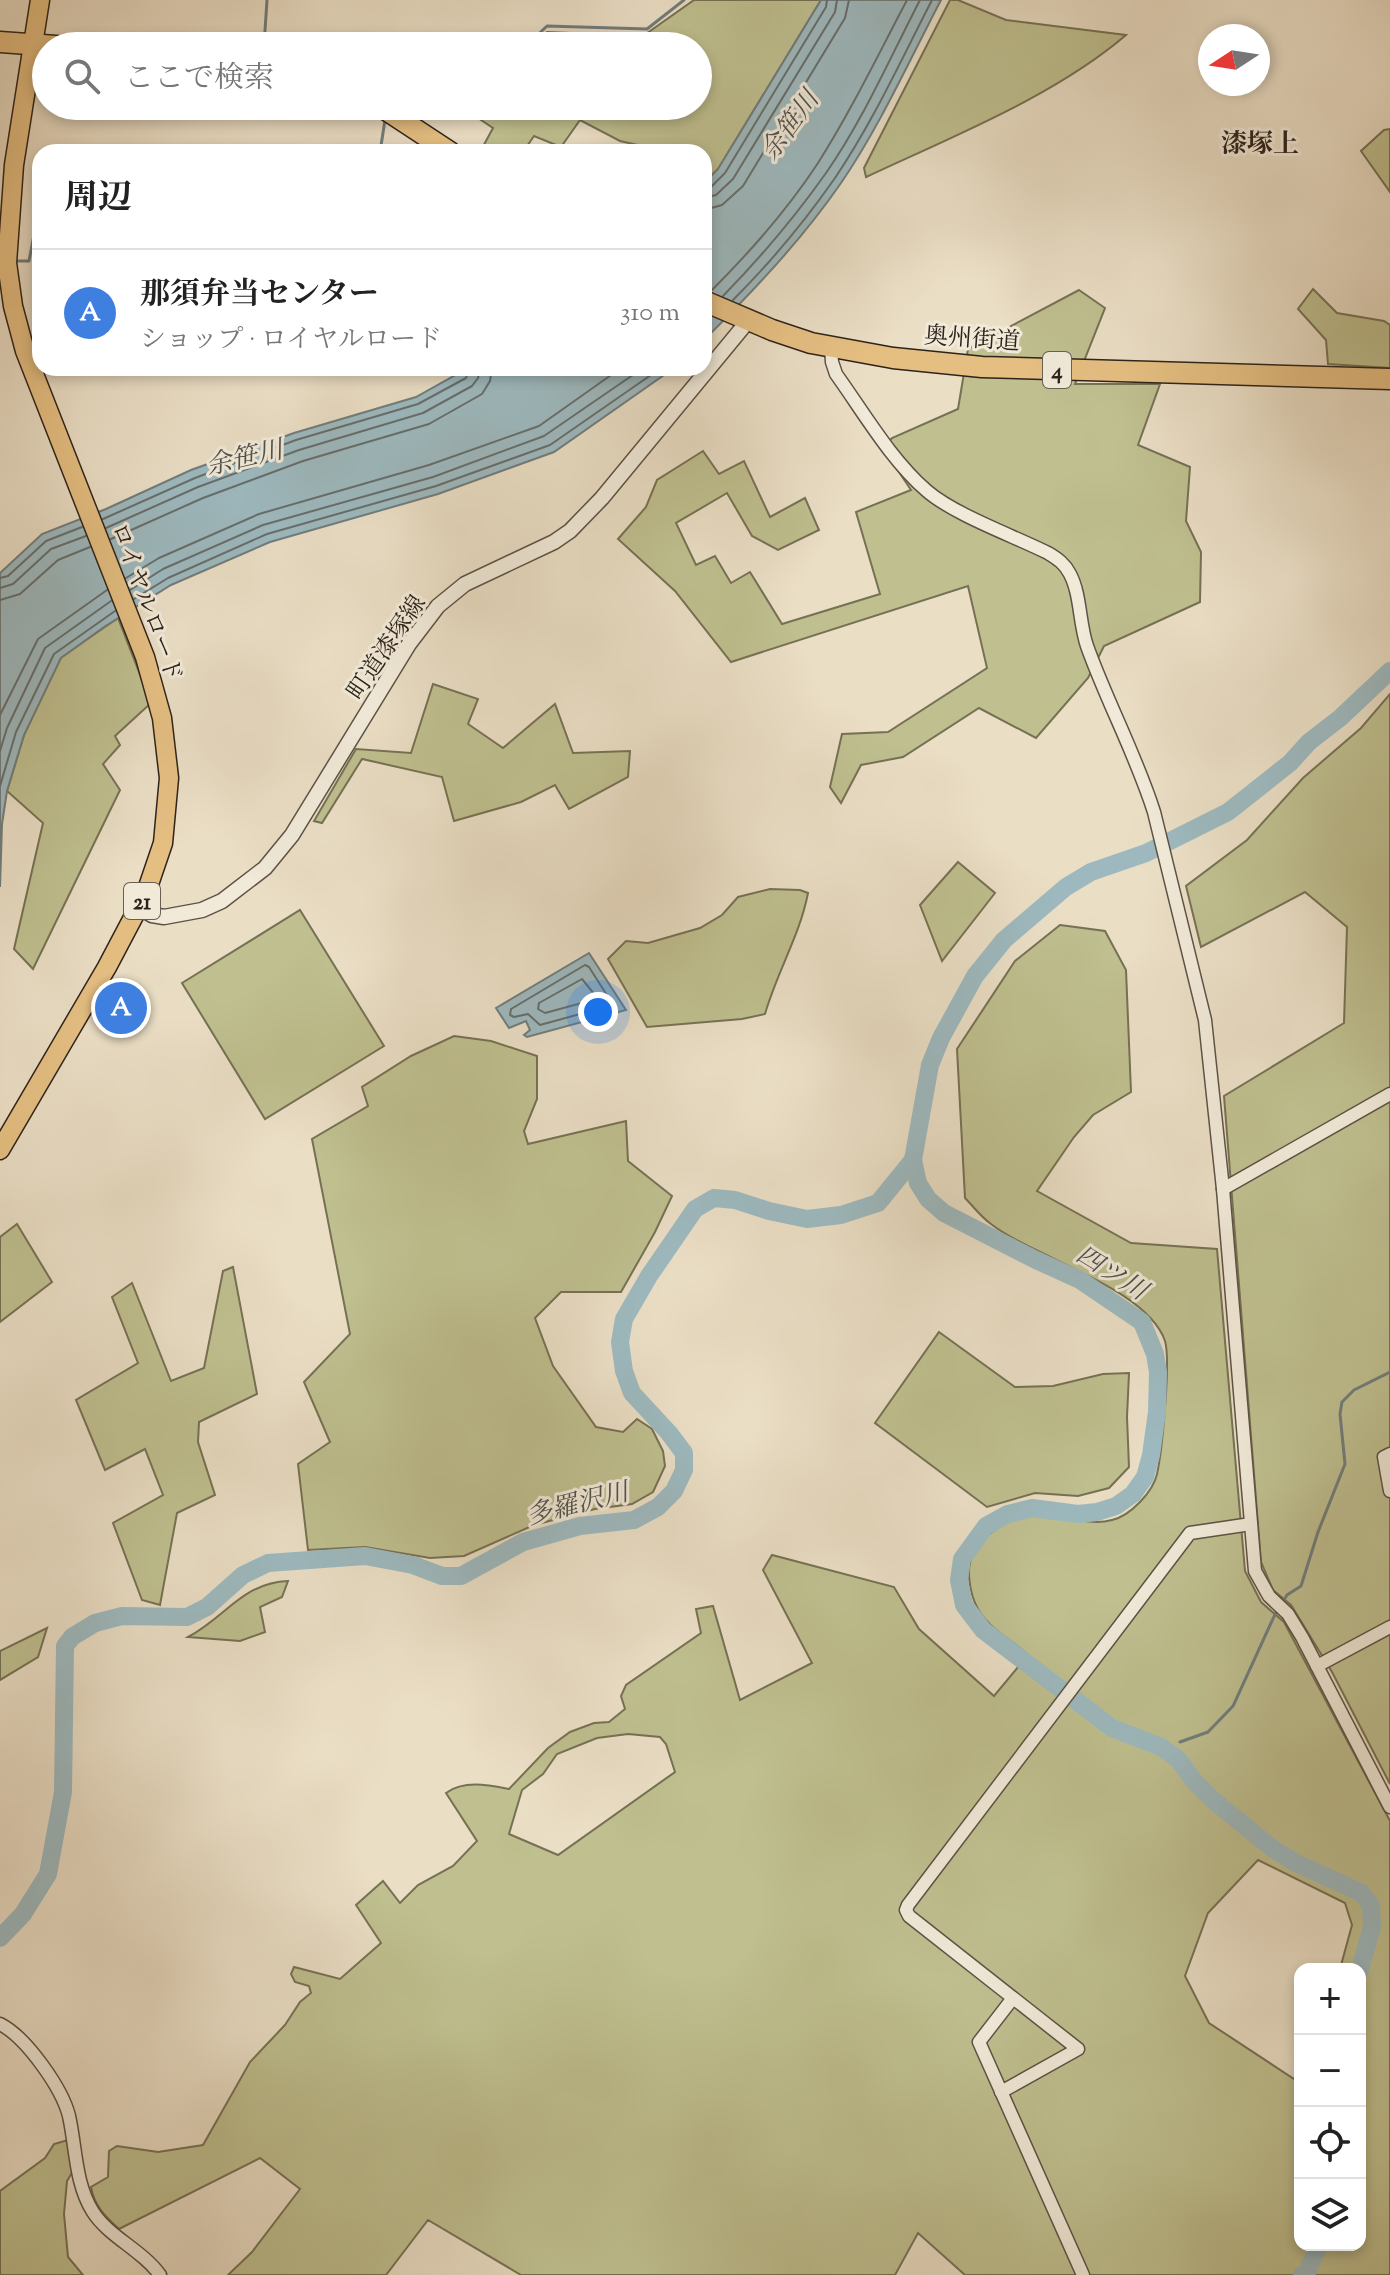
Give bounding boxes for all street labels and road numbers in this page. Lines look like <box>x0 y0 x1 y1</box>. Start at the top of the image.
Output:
street label: 奥州街道 <box>923 320 1021 360</box>
road number: 4 <box>1043 352 1071 388</box>
street label: ロイヤルロード <box>101 518 190 687</box>
street label: 町道漆塚線 <box>340 589 435 707</box>
road number: 21 <box>124 883 160 919</box>

